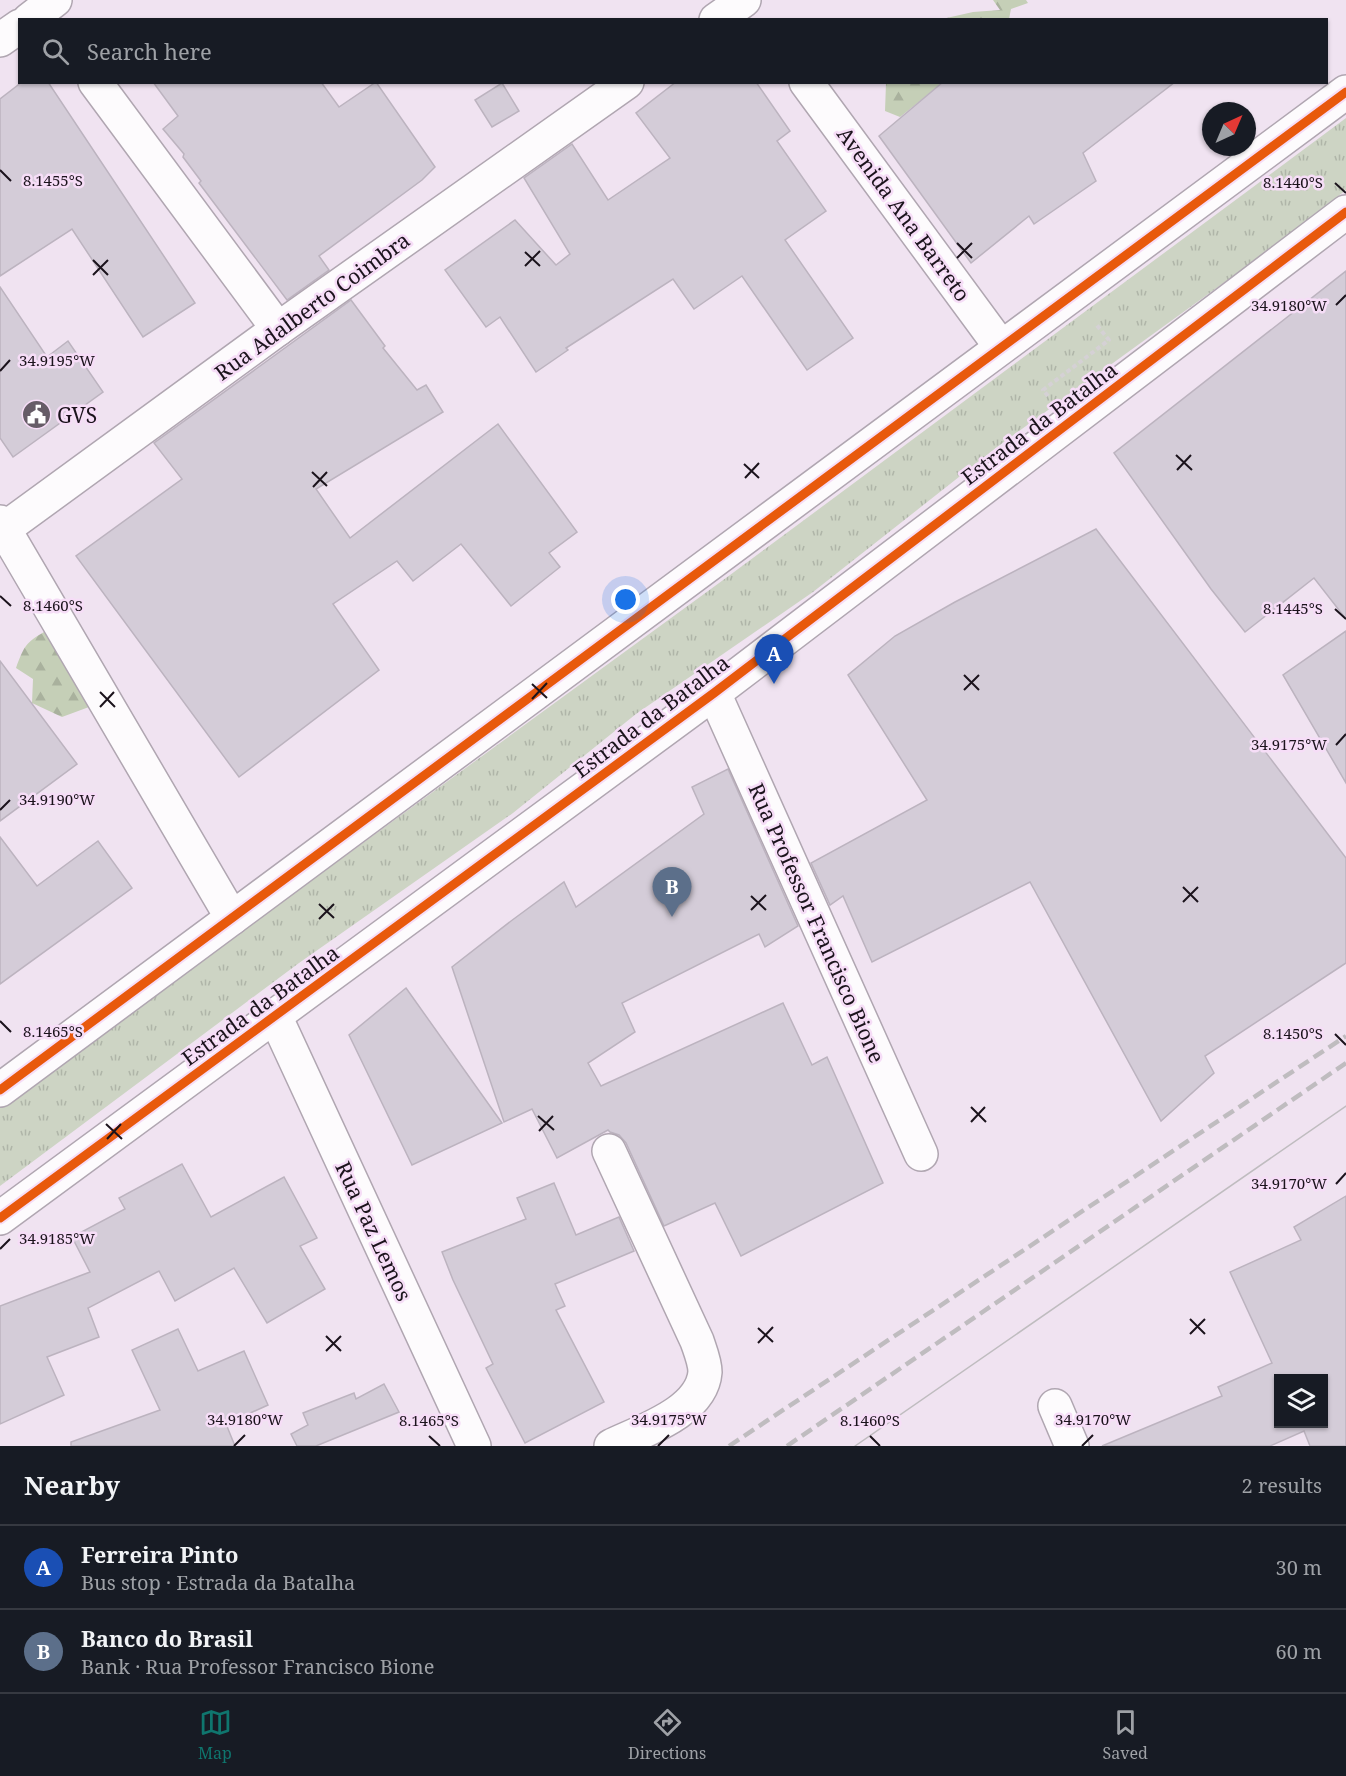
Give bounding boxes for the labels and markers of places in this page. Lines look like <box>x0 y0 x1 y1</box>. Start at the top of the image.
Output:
public building icon: GVS <box>20 399 52 431</box>
place label: GVS <box>57 401 97 429</box>
pin: A <box>754 634 794 684</box>
pin: B <box>652 868 692 917</box>

